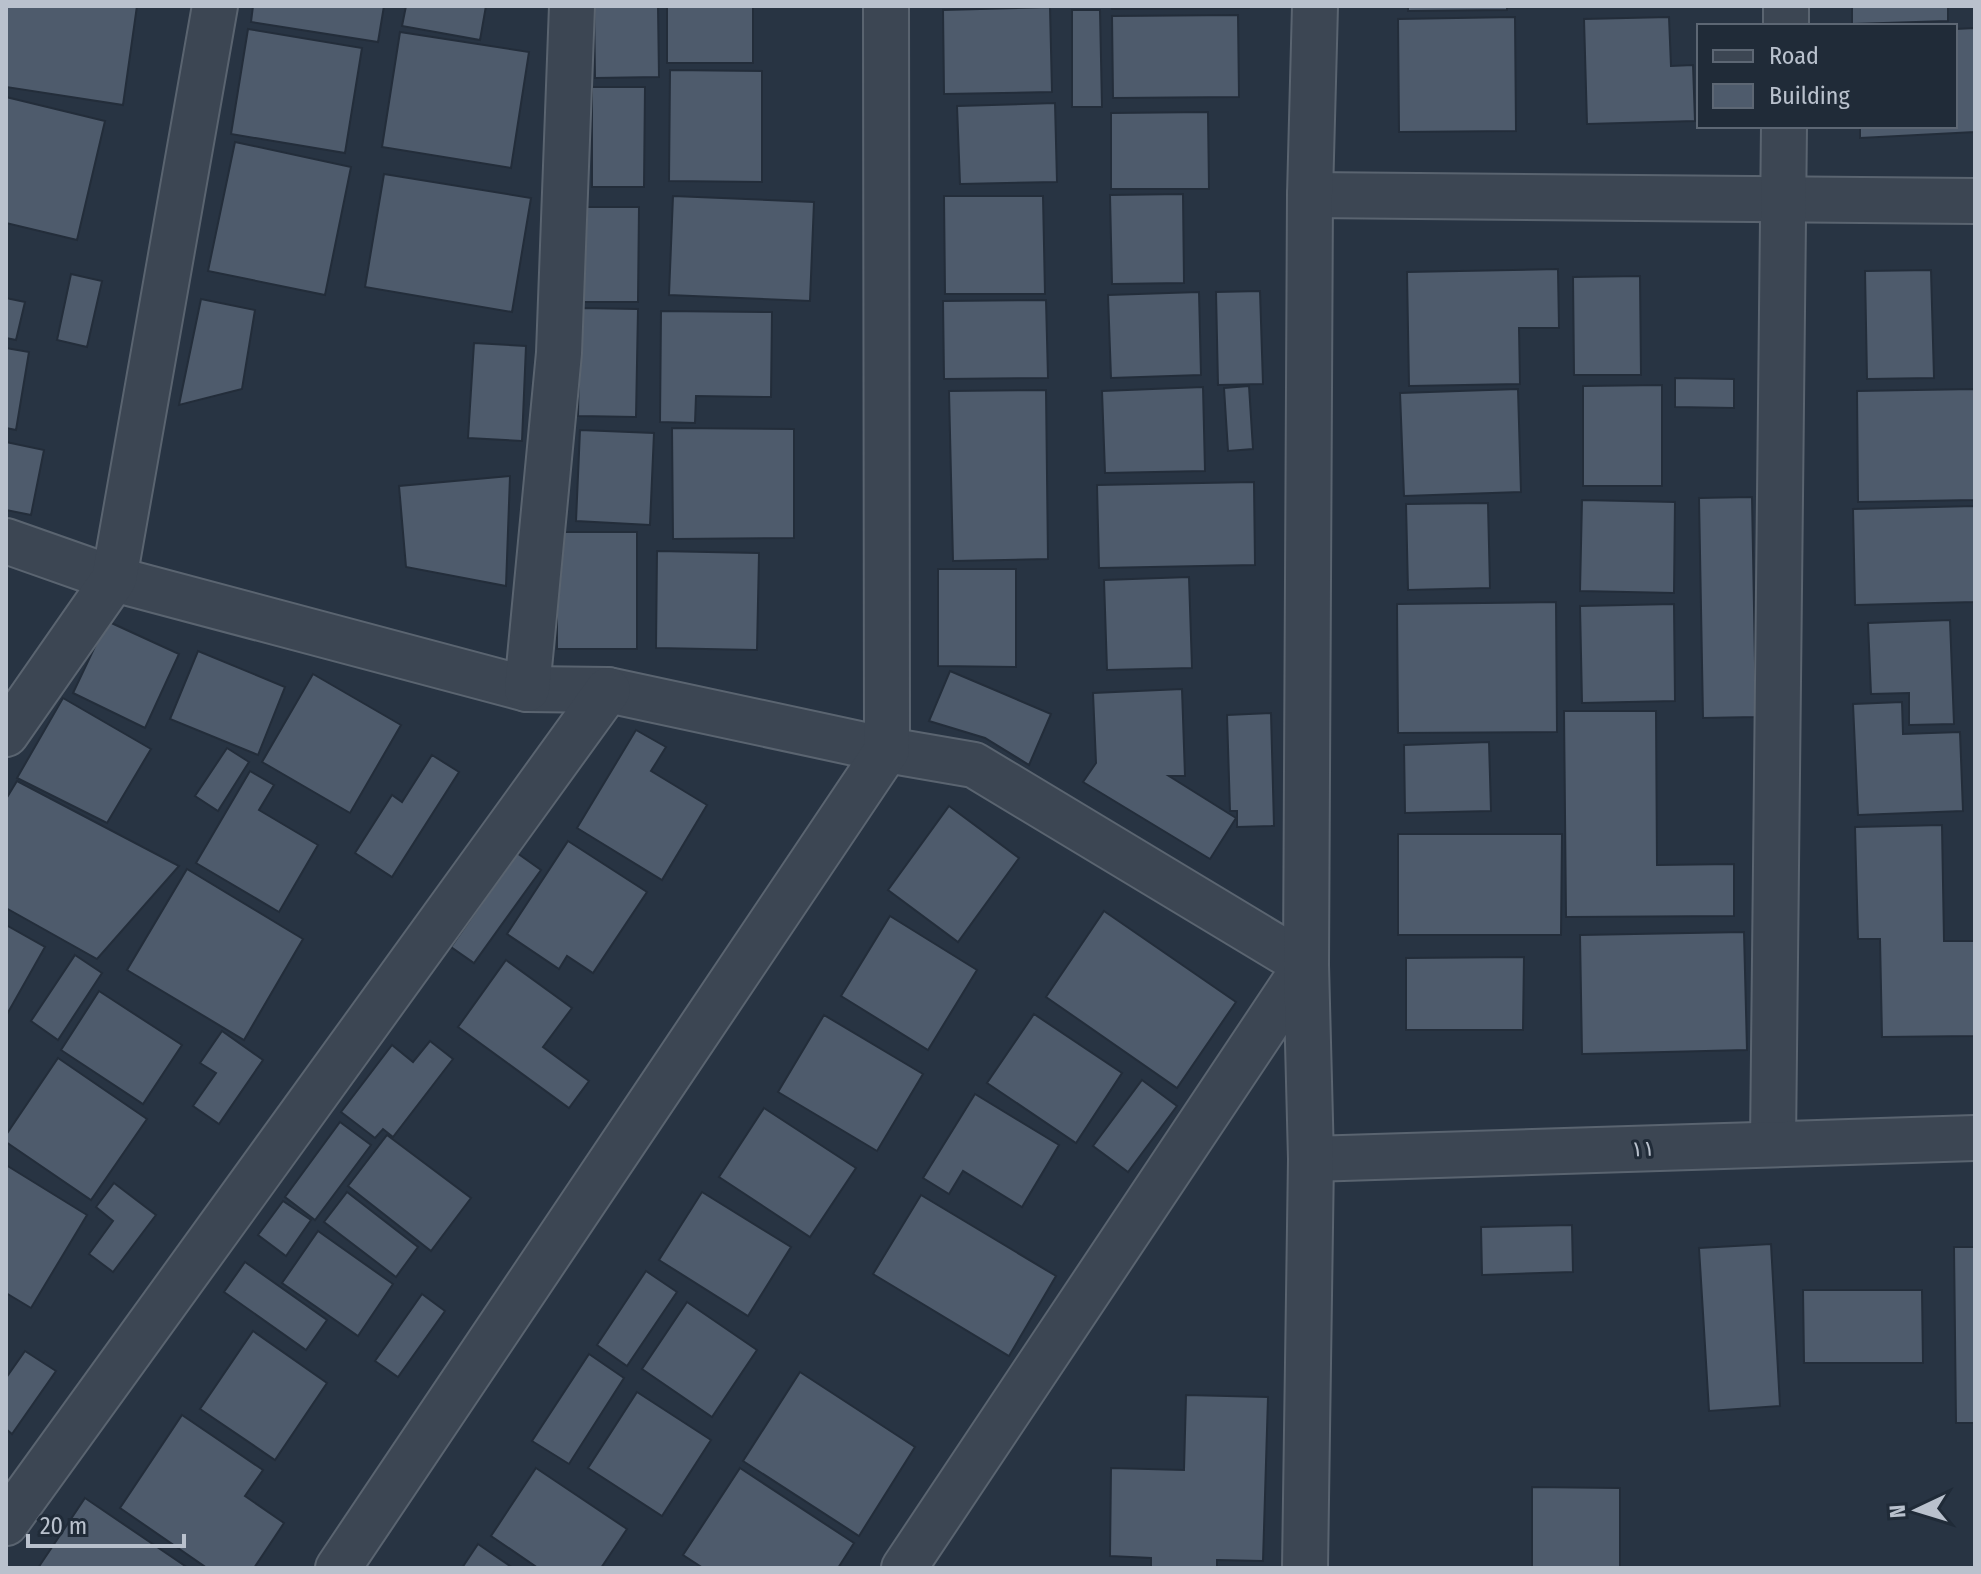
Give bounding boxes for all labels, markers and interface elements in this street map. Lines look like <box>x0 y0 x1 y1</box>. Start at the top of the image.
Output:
legend <box>1697 24 1957 128</box>
text: Road <box>1769 42 1819 70</box>
text: Building <box>1769 82 1851 110</box>
street label: ۱۱ <box>1631 1135 1655 1162</box>
north arrow <box>1877 1470 1957 1550</box>
scale bar <box>28 1498 184 1548</box>
text: N <box>1884 1504 1911 1519</box>
text: 20 m <box>40 1512 87 1540</box>

